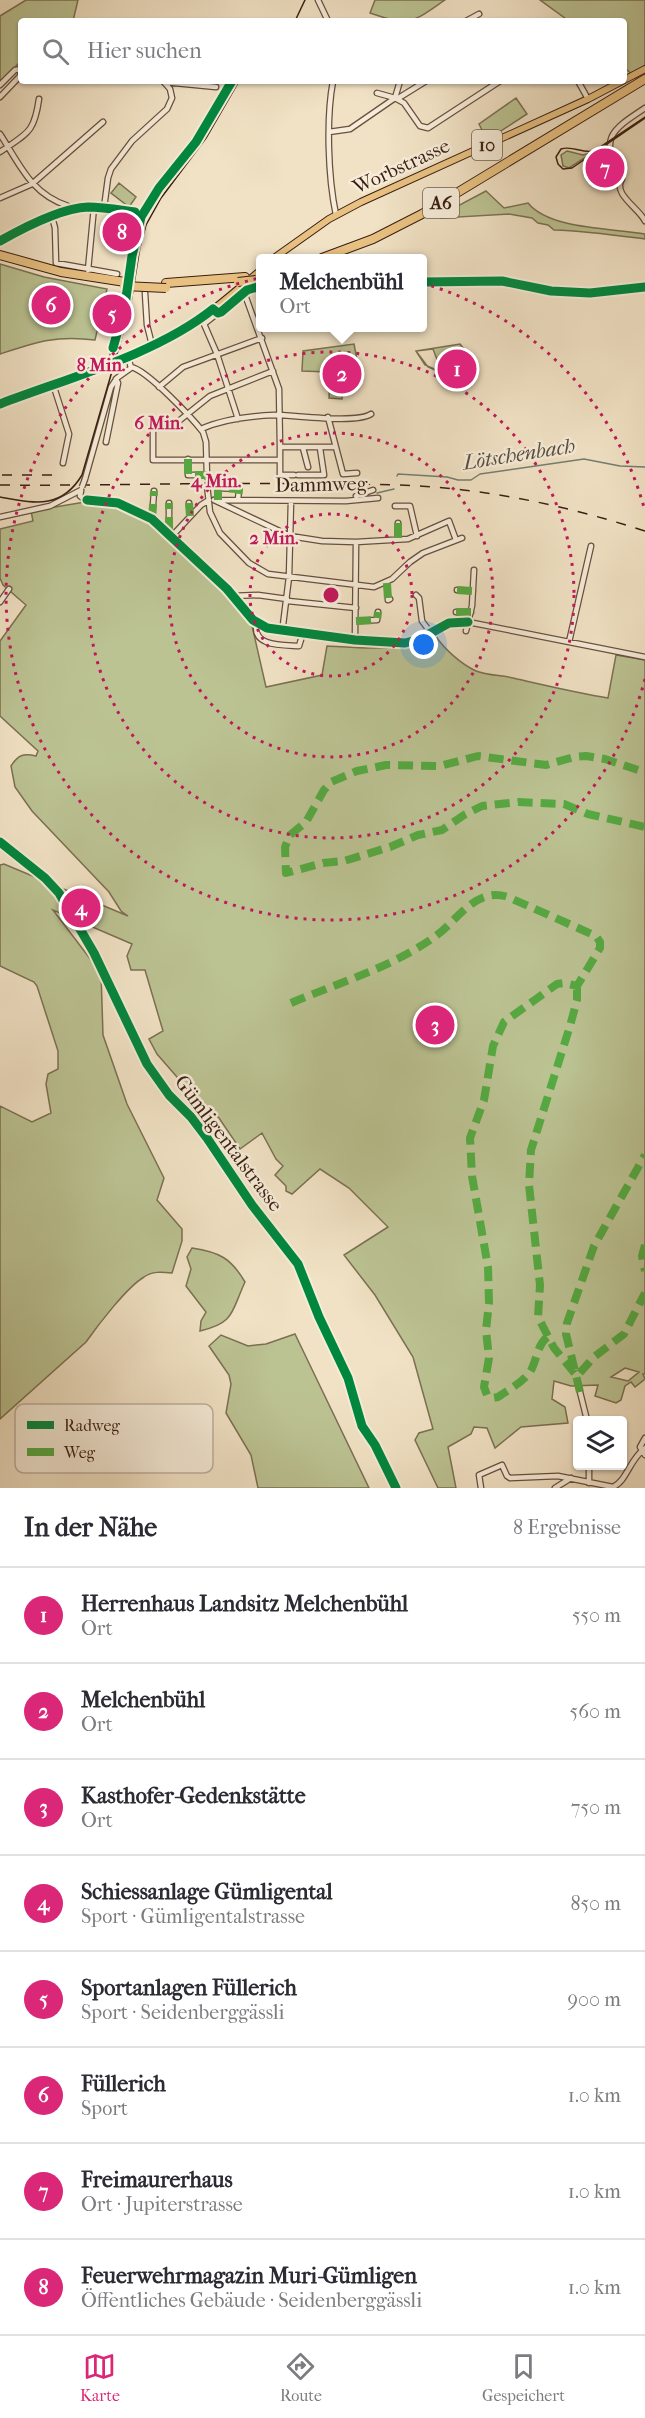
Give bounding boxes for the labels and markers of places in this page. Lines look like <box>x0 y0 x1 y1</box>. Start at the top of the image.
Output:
pin: 7 <box>586 146 624 190</box>
pin: 8 <box>102 210 142 254</box>
pin: 6 <box>32 282 70 328</box>
pin: 5 <box>92 292 132 336</box>
pin: 1 <box>438 346 476 392</box>
pin: 2 <box>322 352 362 397</box>
centre of rings <box>321 585 341 605</box>
pin: 4 <box>62 886 100 930</box>
pin: 3 <box>416 1002 454 1048</box>

